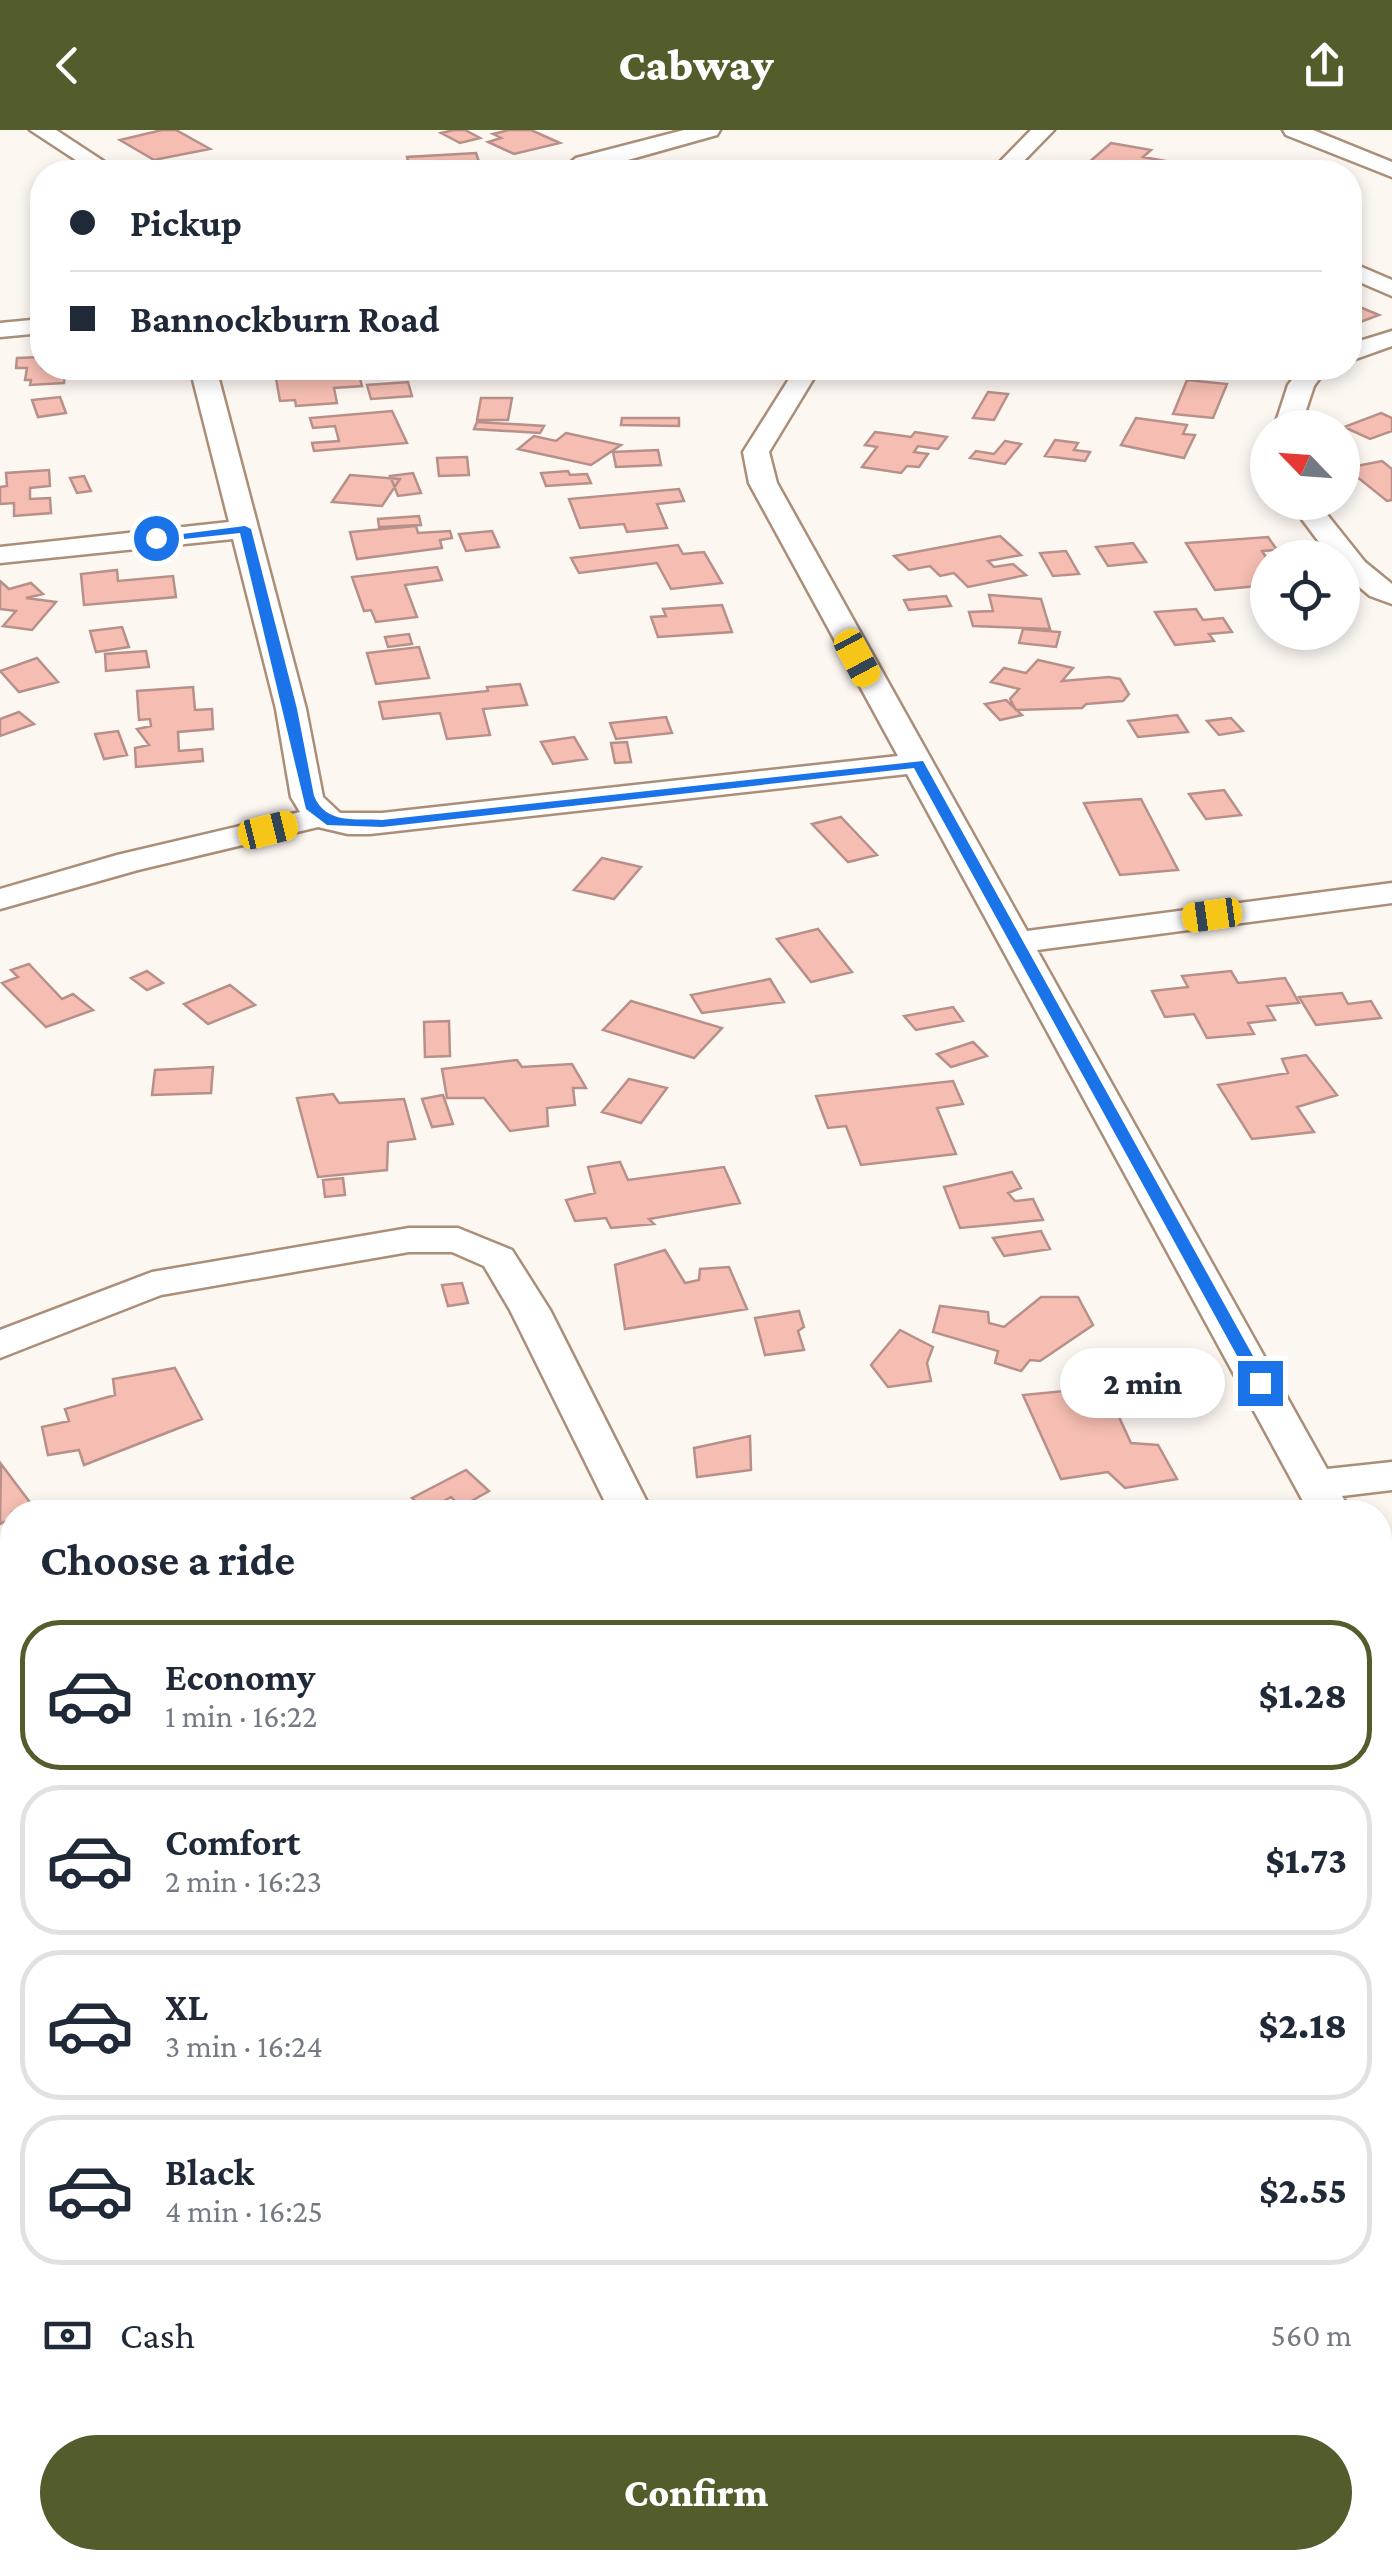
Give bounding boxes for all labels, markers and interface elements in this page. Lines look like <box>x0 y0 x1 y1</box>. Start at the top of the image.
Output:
icon: back <box>40 38 95 93</box>
icon: share <box>1297 38 1352 93</box>
text: Cabway <box>618 40 774 90</box>
text: Pickup <box>130 202 242 244</box>
text: Bannockburn Road <box>130 298 440 340</box>
north arrow <box>1250 410 1360 520</box>
map controls <box>1250 410 1360 650</box>
route start <box>134 516 179 561</box>
button: locate <box>1250 540 1360 650</box>
car <box>830 624 884 692</box>
car <box>235 808 301 852</box>
car <box>1180 896 1244 934</box>
callout: 2 min <box>1060 1348 1225 1418</box>
route end <box>1238 1361 1283 1406</box>
text: 2 min <box>1103 1365 1182 1401</box>
text: Choose a ride <box>40 1535 295 1585</box>
icon: car <box>45 1650 135 1740</box>
text: Economy <box>165 1656 315 1698</box>
text: $1.28 <box>1259 1674 1347 1716</box>
text: 1 min · 16:22 <box>165 1698 317 1734</box>
icon: car <box>45 1815 135 1905</box>
text: Comfort <box>165 1821 301 1863</box>
text: $1.73 <box>1265 1839 1347 1881</box>
text: 2 min · 16:23 <box>165 1863 322 1899</box>
icon: car <box>45 1980 135 2070</box>
text: XL <box>165 1986 208 2028</box>
text: $2.18 <box>1259 2004 1347 2046</box>
text: 3 min · 16:24 <box>165 2028 323 2064</box>
icon: car <box>45 2145 135 2235</box>
text: Black <box>165 2151 254 2193</box>
text: $2.55 <box>1259 2169 1347 2211</box>
text: 4 min · 16:25 <box>165 2193 323 2229</box>
icon: cash <box>40 2308 95 2363</box>
text: Cash <box>120 2314 195 2356</box>
text: 560 m <box>1271 2317 1352 2353</box>
button: Confirm <box>40 2435 1352 2550</box>

